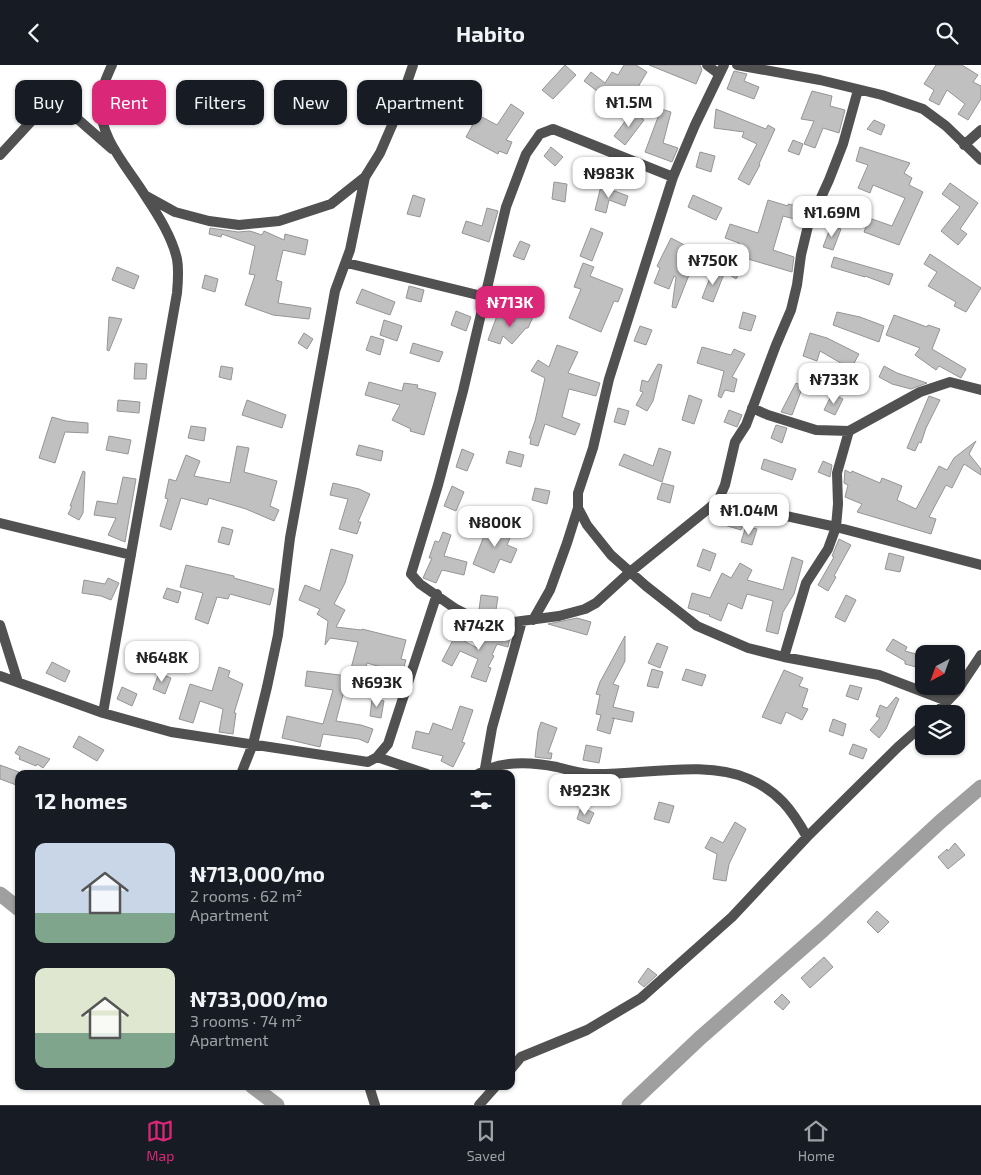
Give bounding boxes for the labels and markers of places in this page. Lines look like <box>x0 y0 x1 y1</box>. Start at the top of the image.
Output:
pin: ₦1.5M <box>594 85 664 128</box>
pin: ₦983K <box>574 157 644 199</box>
pin: ₦1.69M <box>791 195 873 238</box>
pin: ₦750K <box>678 243 748 286</box>
pin: ₦713K <box>475 285 545 328</box>
pin: ₦733K <box>799 363 869 405</box>
pin: ₦1.04M <box>708 493 790 536</box>
pin: ₦800K <box>460 505 530 548</box>
pin: ₦742K <box>444 609 514 651</box>
pin: ₦648K <box>127 641 197 683</box>
pin: ₦693K <box>342 665 412 708</box>
pin: ₦923K <box>550 773 620 816</box>

